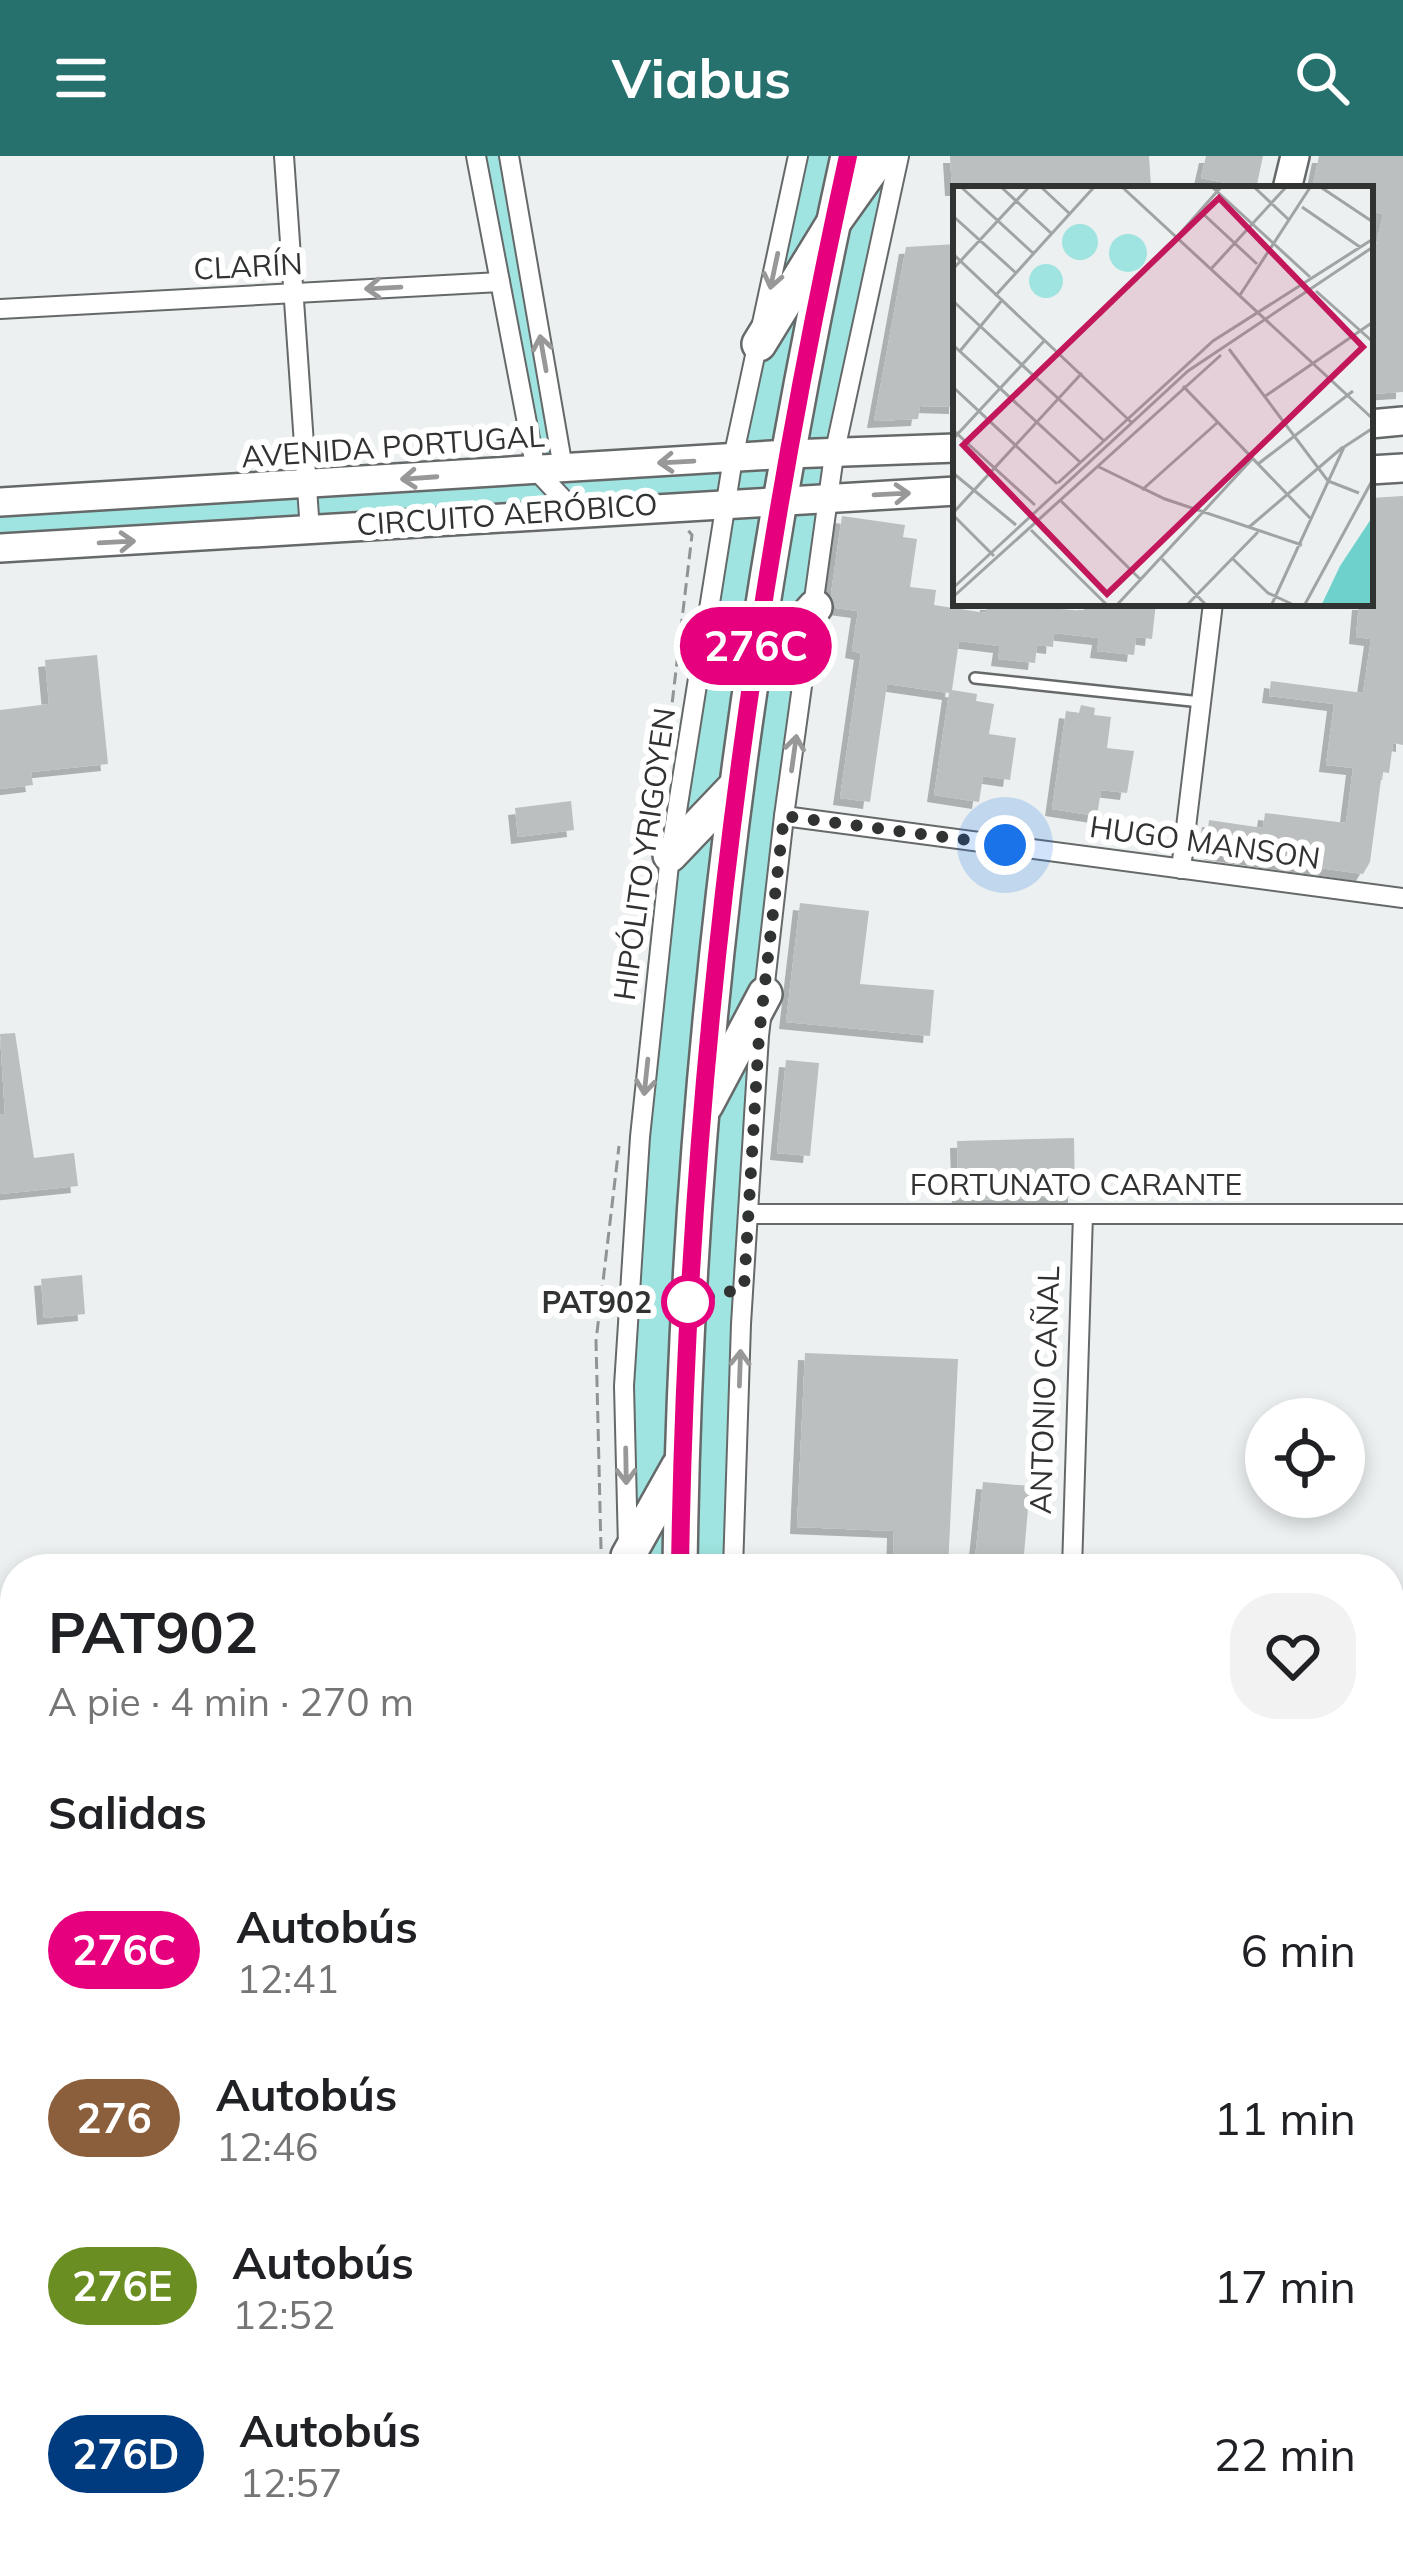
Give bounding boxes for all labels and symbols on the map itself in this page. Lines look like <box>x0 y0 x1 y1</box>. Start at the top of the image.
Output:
inset map <box>953 186 1373 606</box>
street label: CLARÍN <box>192 244 304 288</box>
one-way arrow <box>762 251 785 289</box>
one-way arrow <box>364 277 403 300</box>
one-way arrow <box>531 334 554 373</box>
street label: AVENIDA PORTUGAL <box>240 416 546 476</box>
one-way arrow <box>657 450 696 473</box>
one-way arrow <box>400 466 439 489</box>
one-way arrow <box>872 482 911 505</box>
street label: CIRCUITO AERÓBICO <box>355 485 659 543</box>
one-way arrow <box>97 530 136 553</box>
line badge: 276C <box>672 607 840 685</box>
street label: HIPÓLITO YRIGOYEN <box>605 705 683 1003</box>
one-way arrow <box>783 734 806 773</box>
street label: HUGO MANSON <box>1087 807 1323 877</box>
your location <box>975 815 1035 875</box>
one-way arrow <box>635 1057 657 1096</box>
street label: FORTUNATO CARANTE <box>910 1165 1242 1203</box>
street label: ANTONIO CAÑAL <box>1021 1265 1067 1515</box>
marker: PAT902 <box>663 1277 713 1327</box>
place label: PAT902 <box>541 1283 652 1321</box>
one-way arrow <box>729 1349 752 1388</box>
one-way arrow <box>614 1446 637 1485</box>

